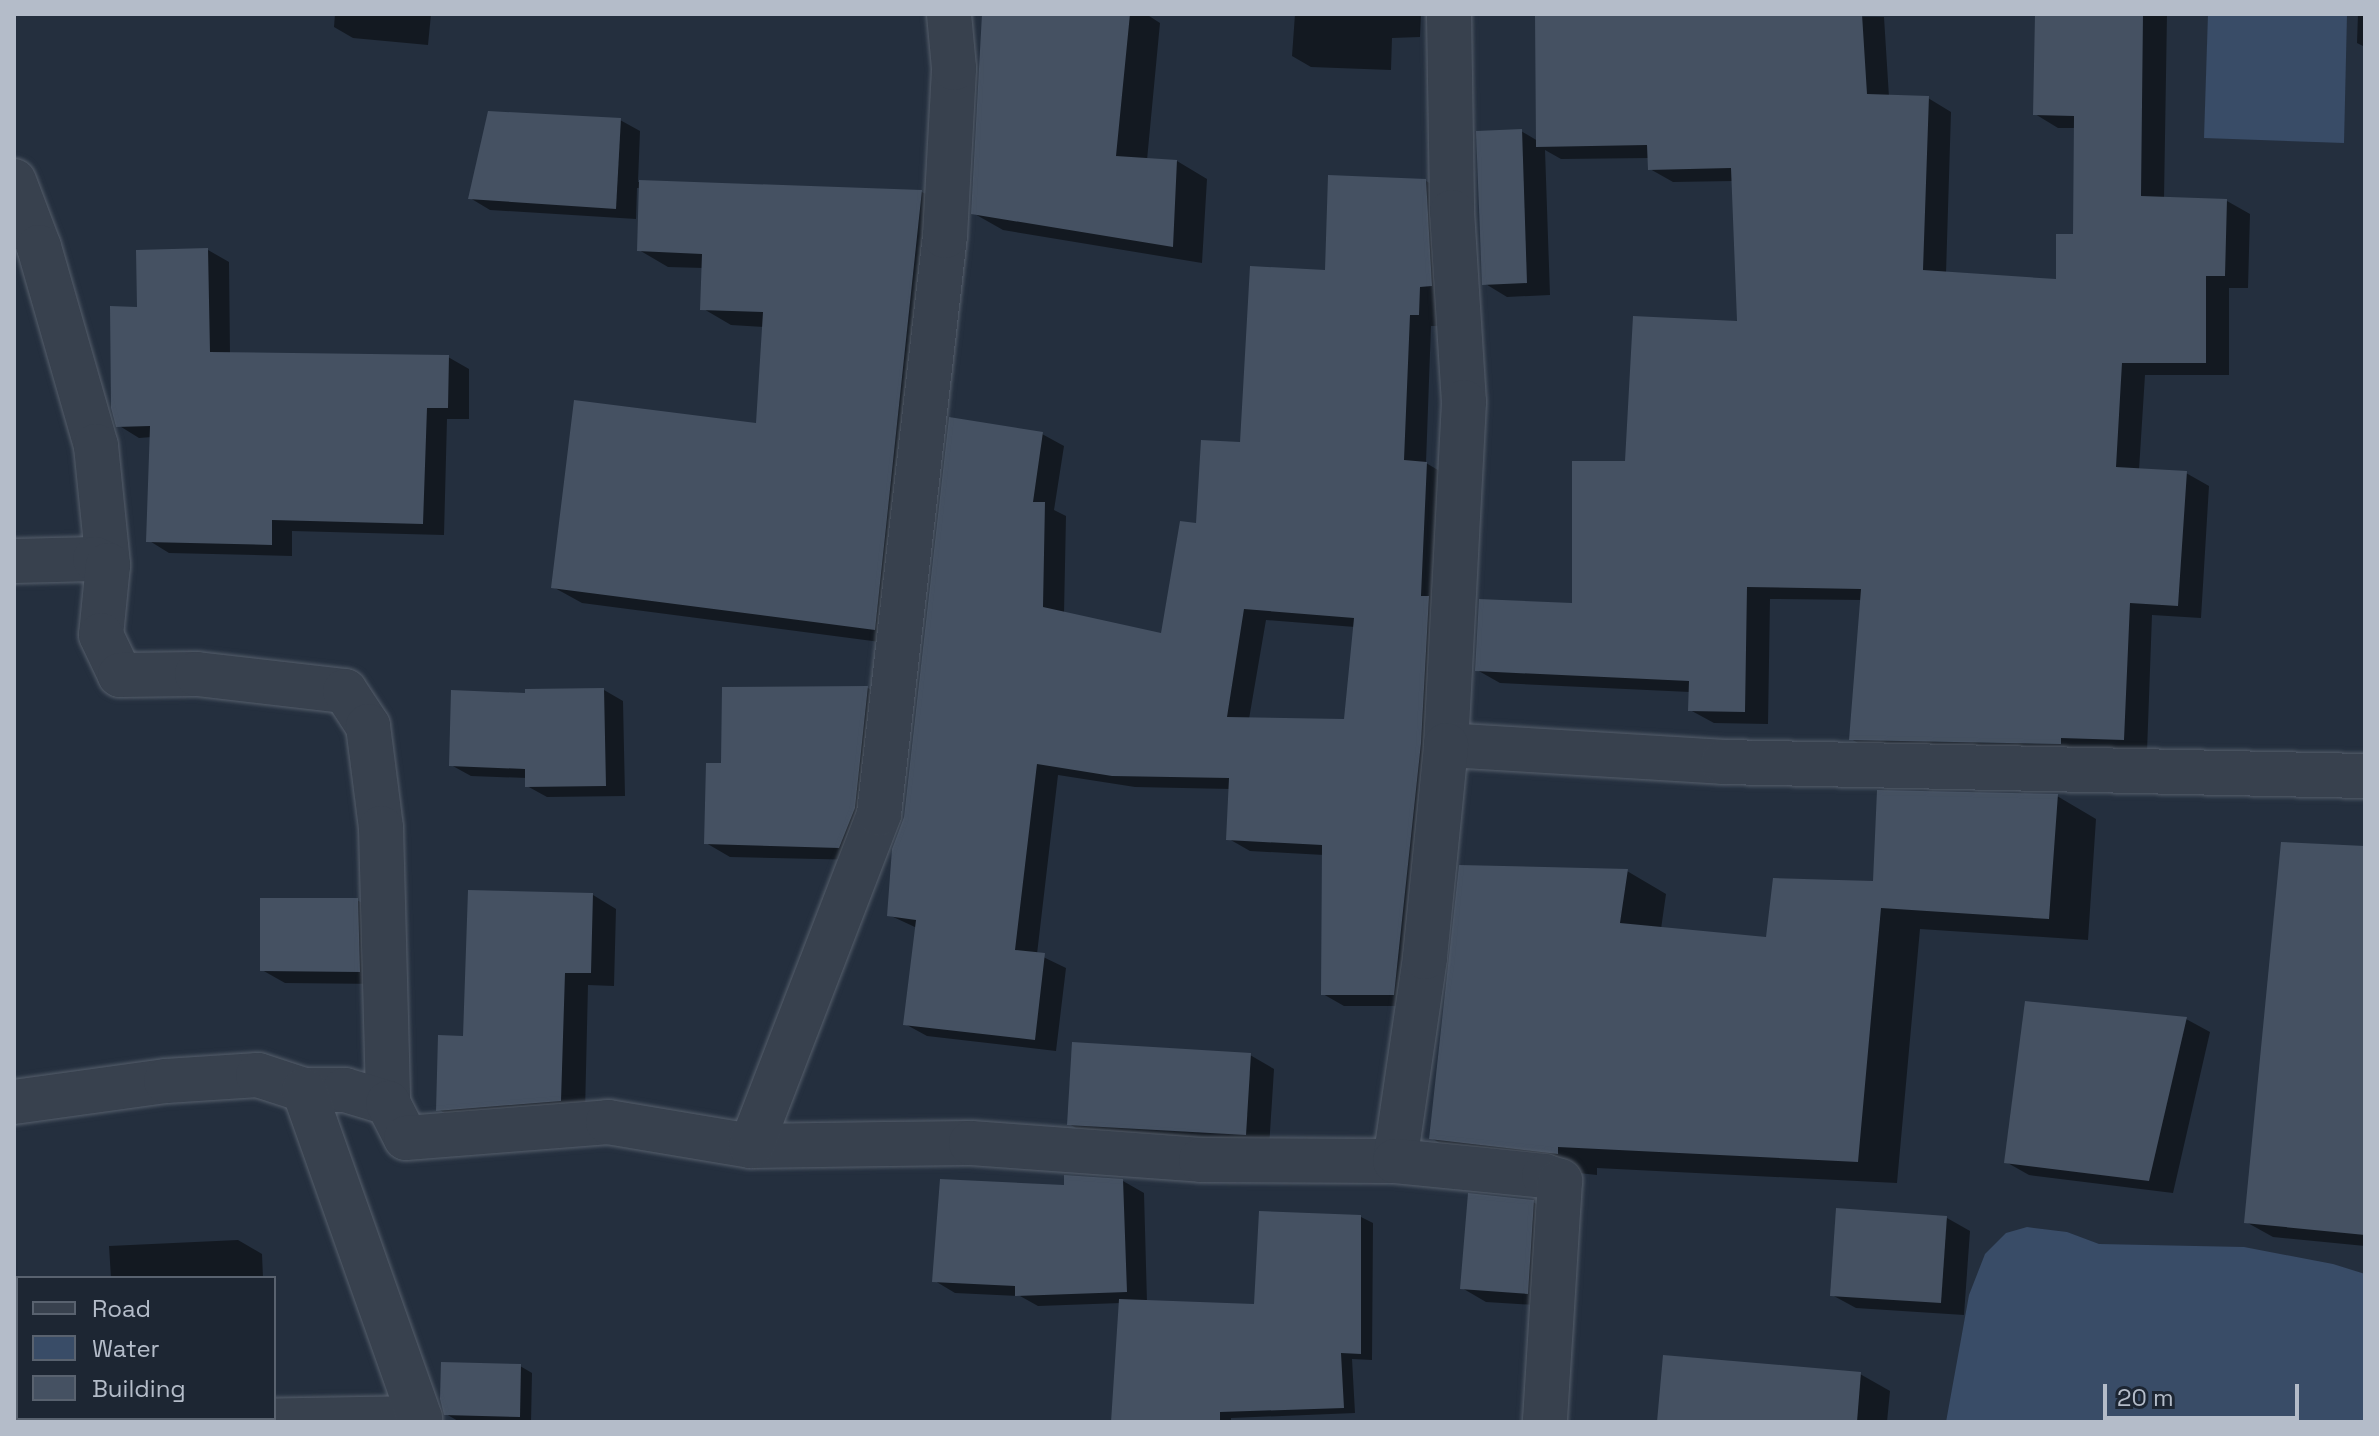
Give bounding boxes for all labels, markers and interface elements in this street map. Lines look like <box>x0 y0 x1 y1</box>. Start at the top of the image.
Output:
legend <box>16 1276 276 1420</box>
text: Road <box>92 1293 151 1324</box>
text: Water <box>92 1333 160 1364</box>
scale bar <box>2107 1368 2303 1418</box>
text: Building <box>92 1373 186 1404</box>
text: 20 m <box>2117 1382 2174 1413</box>

